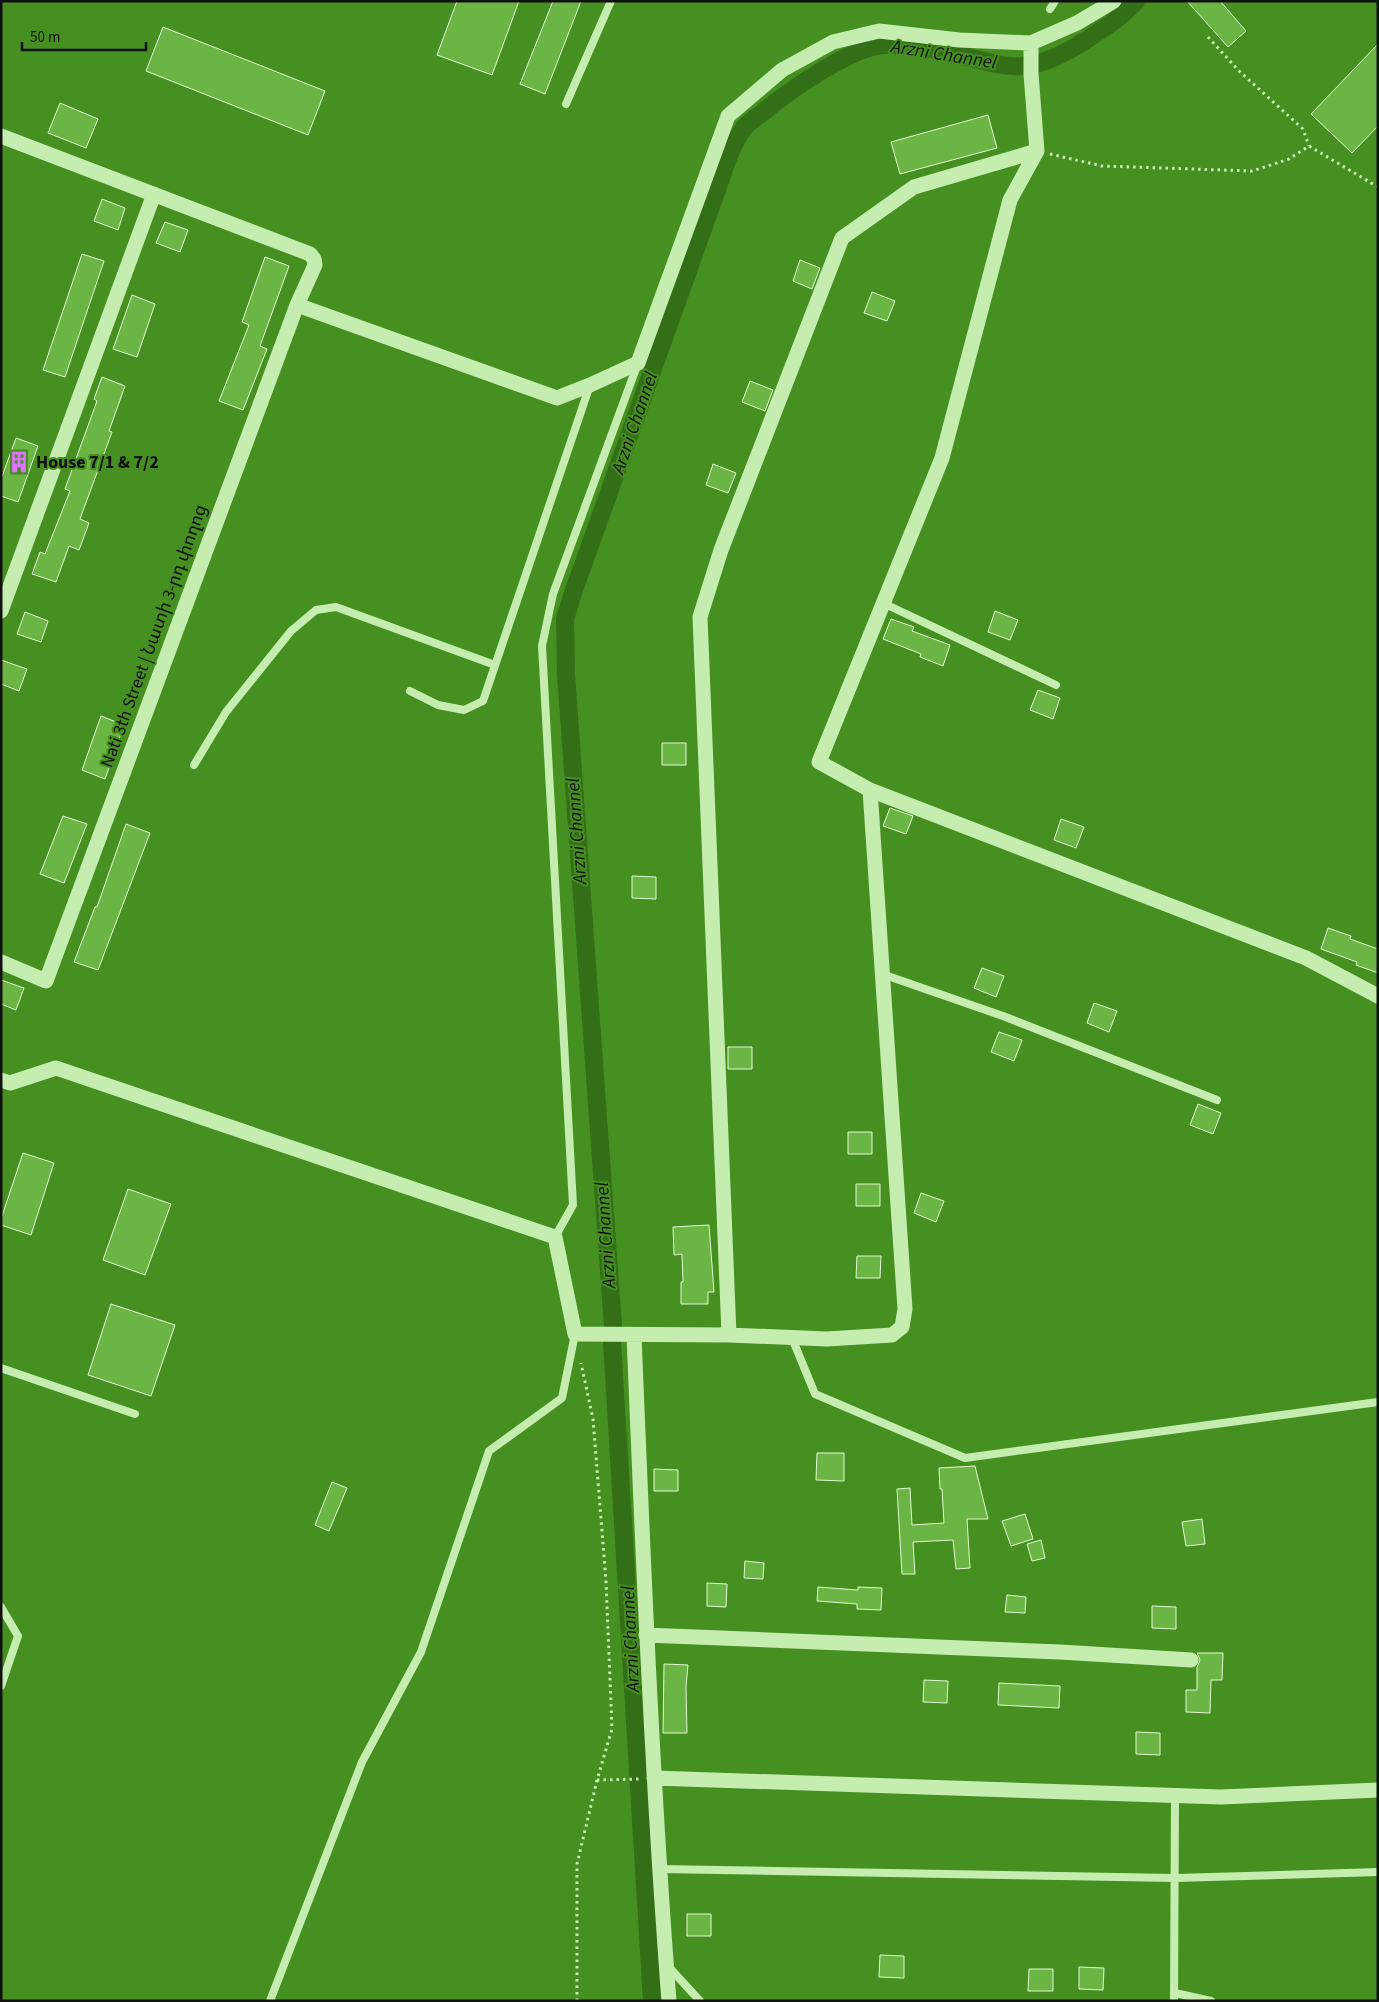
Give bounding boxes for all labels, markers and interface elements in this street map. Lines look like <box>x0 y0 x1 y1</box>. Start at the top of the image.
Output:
scale bar <box>22 20 146 52</box>
text: 50 m <box>30 27 60 48</box>
water label: Arzni Channel <box>888 33 999 77</box>
water label: Arzni Channel <box>605 368 665 479</box>
building icon: House 7/1 & 7/2 <box>6 449 32 475</box>
place label: House 7/1 & 7/2 <box>36 450 159 475</box>
street label: Nati 3th Street | Նատի 3-րդ փողոց <box>95 501 213 771</box>
water label: Arzni Channel <box>560 777 594 886</box>
water label: Arzni Channel <box>589 1181 623 1290</box>
water label: Arzni Channel <box>615 1585 647 1694</box>

